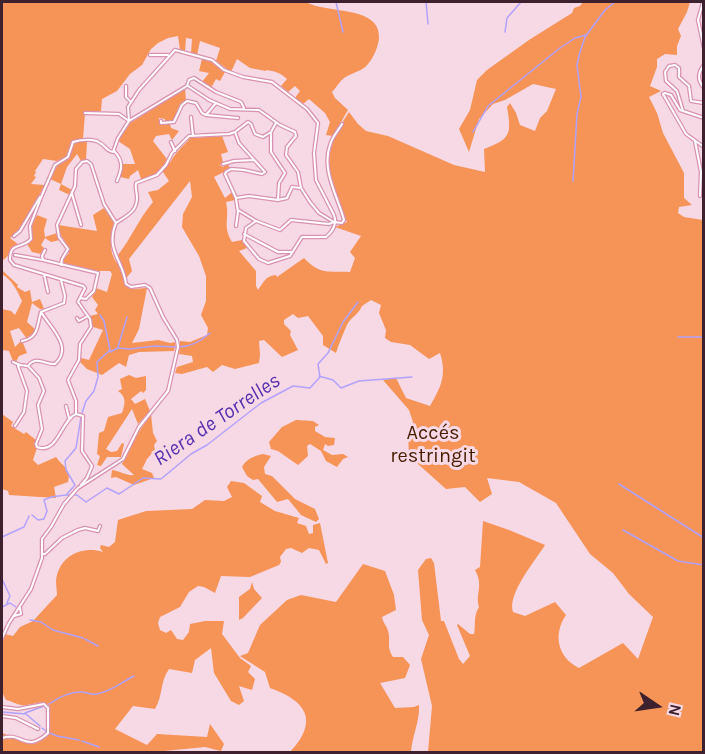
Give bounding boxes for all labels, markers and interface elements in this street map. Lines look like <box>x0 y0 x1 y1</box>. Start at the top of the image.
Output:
water label: Riera de Torrelles <box>149 368 285 472</box>
park label: Accés restringit <box>390 421 476 468</box>
north arrow <box>627 676 687 736</box>
text: N <box>664 702 686 718</box>

